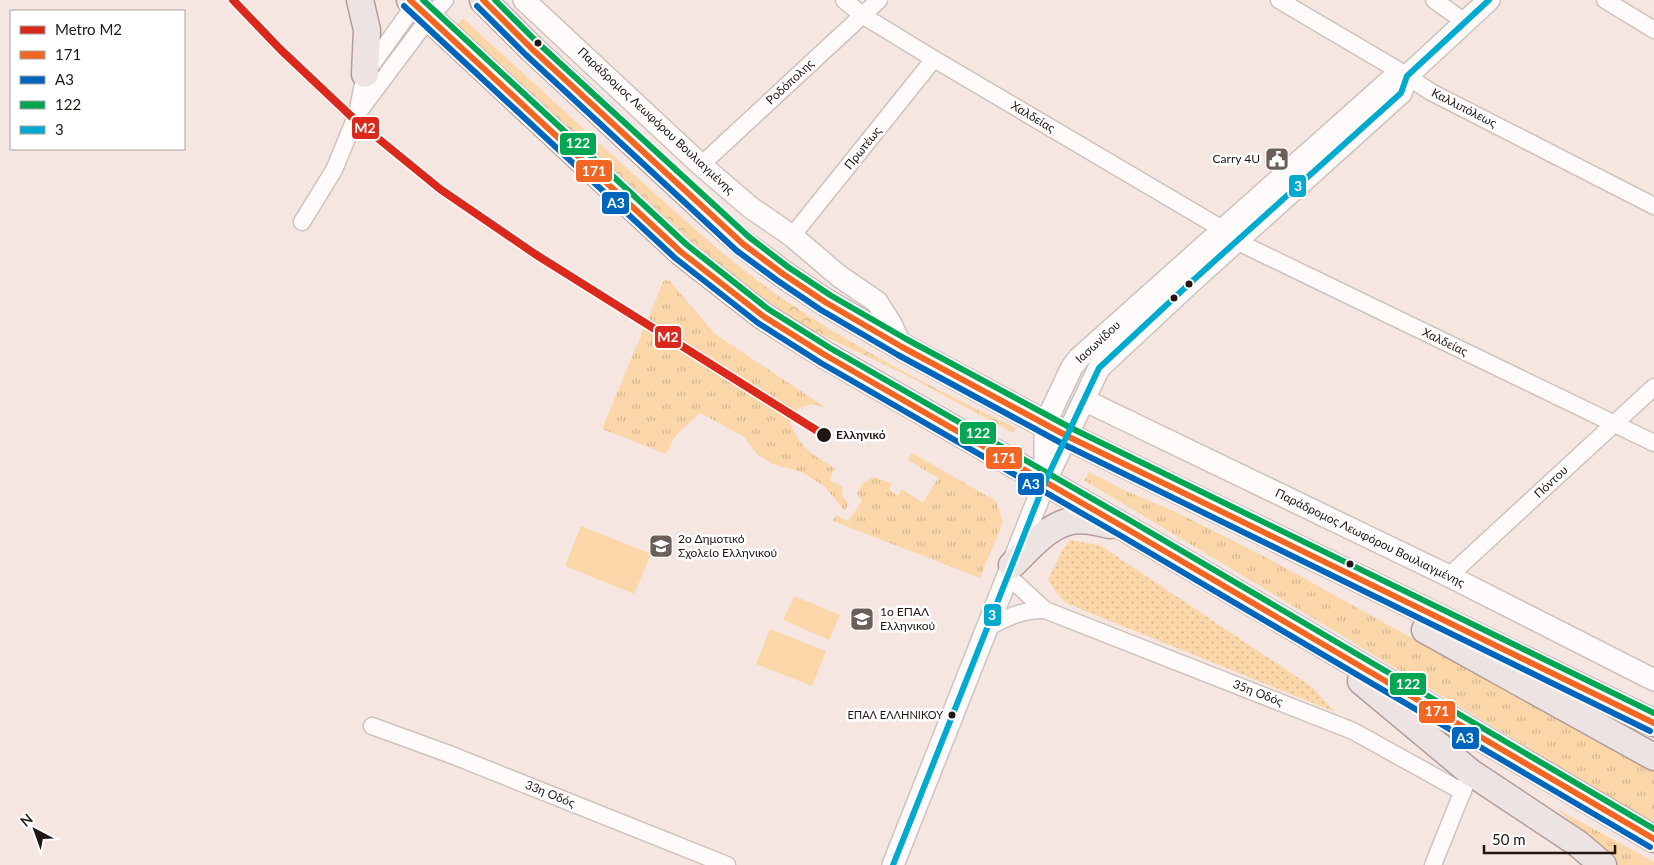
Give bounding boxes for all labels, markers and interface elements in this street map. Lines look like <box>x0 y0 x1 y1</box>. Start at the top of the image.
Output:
legend <box>10 10 185 150</box>
text: Metro Μ2 <box>55 20 122 38</box>
unlabelled marker <box>533 38 543 48</box>
street label: Παράδρομος Λεωφόρου Βουλιαγμένης <box>575 44 738 198</box>
text: 171 <box>55 45 81 63</box>
street label: Ροδόπολης <box>763 55 817 108</box>
text: Α3 <box>55 70 74 88</box>
street label: Καλλιπόλεως <box>1429 85 1500 131</box>
text: 122 <box>55 95 81 113</box>
street label: Χαλδείας <box>1009 98 1058 136</box>
line badge: Μ2 <box>351 116 380 140</box>
text: Μ2 <box>354 119 376 136</box>
text: 3 <box>55 120 64 138</box>
street label: Πρωτέως <box>841 123 885 172</box>
line badge: 122 <box>559 132 597 156</box>
text: 122 <box>566 134 590 151</box>
public building icon: Carry 4U <box>1264 146 1290 172</box>
place label: Carry 4U <box>1213 151 1260 166</box>
line badge: 171 <box>575 159 613 183</box>
text: 171 <box>582 162 606 179</box>
line badge: 3 <box>1288 174 1307 198</box>
text: 3 <box>1294 177 1302 194</box>
line badge: Α3 <box>601 191 630 215</box>
text: Α3 <box>606 194 625 211</box>
unlabelled marker <box>1184 279 1194 289</box>
unlabelled marker <box>1169 293 1179 303</box>
street label: Ιασωνίδου <box>1072 317 1123 366</box>
street label: Χαλδείας <box>1420 324 1471 359</box>
line badge: Μ2 <box>654 325 682 349</box>
text: Μ2 <box>657 328 679 345</box>
line badge: 122 <box>959 421 997 445</box>
text: 122 <box>966 424 990 441</box>
marker: Ελληνικό <box>815 426 833 444</box>
place label: Ελληνικό <box>836 427 886 442</box>
line badge: 171 <box>985 446 1023 470</box>
text: 171 <box>992 449 1016 466</box>
street label: Πόντου <box>1531 462 1571 501</box>
line badge: Α3 <box>1017 472 1045 496</box>
text: Α3 <box>1021 475 1040 492</box>
street label: Παράδρομος Λεωφόρου Βουλιαγμένης <box>1273 485 1468 590</box>
place label: 2ο Δημοτικό Σχολείο Ελληνικού <box>678 531 777 560</box>
school or university icon: 2ο Δημοτικό Σχολείο Ελληνικού <box>648 533 674 559</box>
unlabelled marker <box>1345 559 1355 569</box>
line badge: 3 <box>983 603 1002 627</box>
place label: 1ο ΕΠΑΛ Ελληνικού <box>880 604 935 633</box>
school or university icon: 1ο ΕΠΑΛ Ελληνικού <box>849 606 875 632</box>
text: 3 <box>988 606 996 623</box>
line badge: 122 <box>1389 672 1427 696</box>
text: 122 <box>1396 675 1420 692</box>
street label: 35η Οδός <box>1231 676 1286 709</box>
line badge: 171 <box>1418 700 1456 724</box>
text: 171 <box>1425 702 1449 719</box>
place label: ΕΠΑΛ ΕΛΛΗΝΙΚΟΥ <box>847 708 943 721</box>
marker: ΕΠΑΛ ΕΛΛΗΝΙΚΟΥ <box>947 710 957 720</box>
line badge: Α3 <box>1451 726 1480 750</box>
text: Α3 <box>1455 729 1474 746</box>
street label: 33η Οδός <box>523 777 578 810</box>
north arrow <box>10 805 60 855</box>
text: N <box>16 810 36 830</box>
scale bar <box>1484 822 1615 854</box>
text: 50 m <box>1492 830 1526 848</box>

